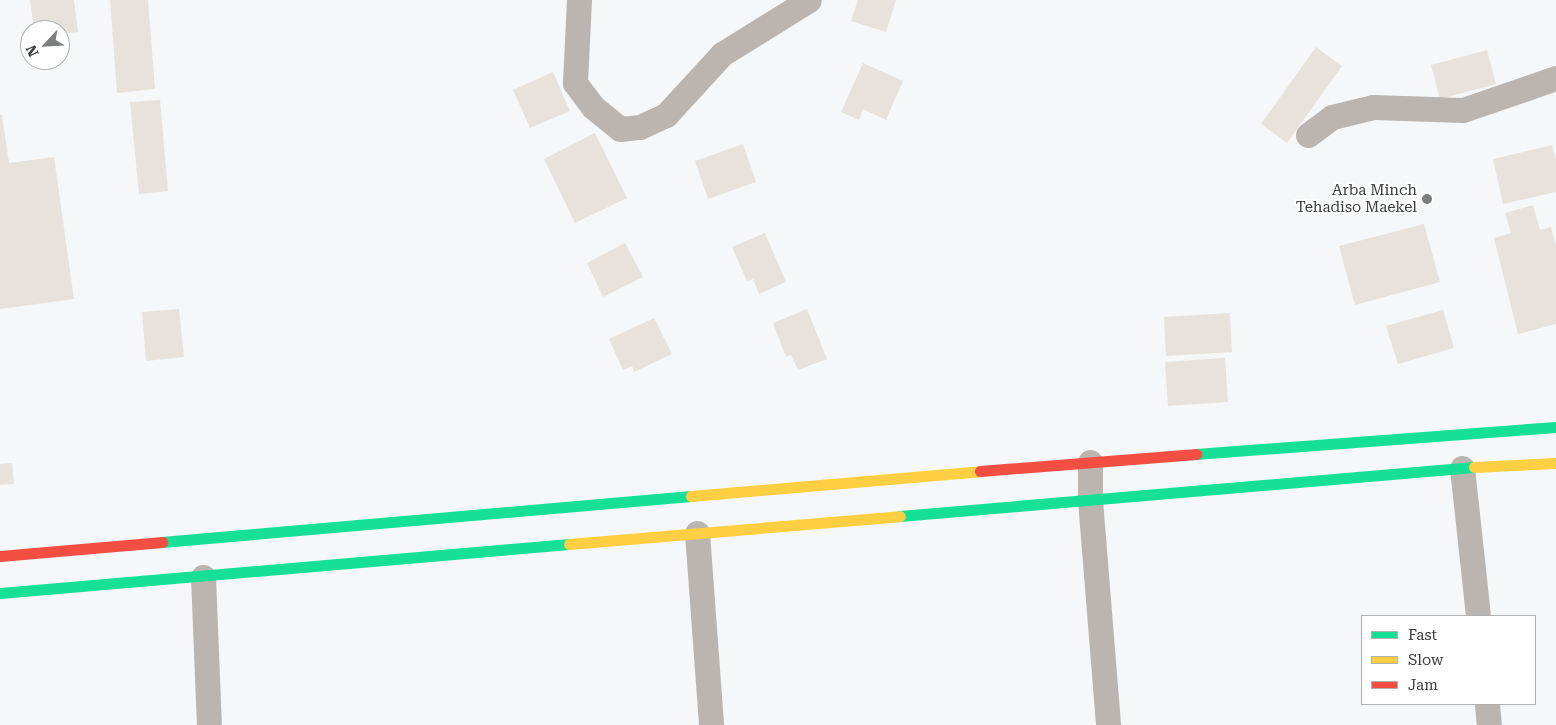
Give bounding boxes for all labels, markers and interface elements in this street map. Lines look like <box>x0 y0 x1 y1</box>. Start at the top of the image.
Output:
north arrow <box>20 20 70 70</box>
text: N <box>23 43 42 59</box>
place label: Arba Minch Tehadiso Maekel <box>1296 181 1417 216</box>
marker: Arba Minch Tehadiso Maekel <box>1421 193 1433 205</box>
legend <box>1361 615 1536 705</box>
text: Fast <box>1408 626 1437 644</box>
text: Slow <box>1408 651 1443 669</box>
text: Jam <box>1408 676 1438 694</box>

